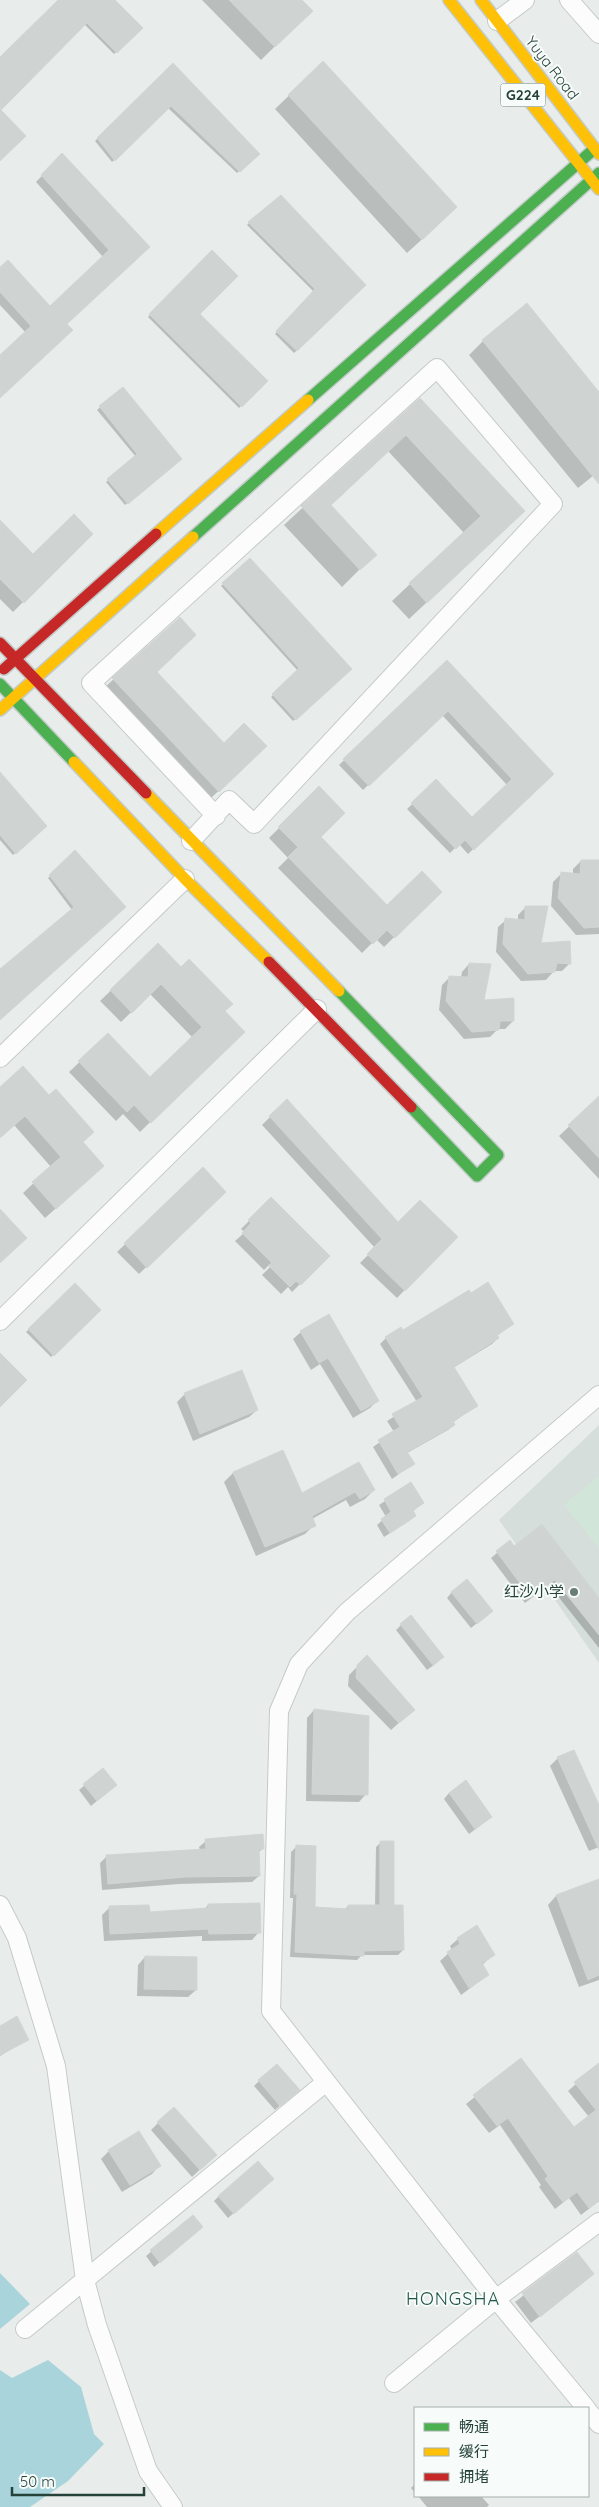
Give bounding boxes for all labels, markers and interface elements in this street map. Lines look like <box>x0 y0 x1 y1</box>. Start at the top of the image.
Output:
street label: Yuya Road <box>522 32 583 103</box>
road number: G224 <box>500 84 546 106</box>
place label: 红沙小学 <box>504 1582 564 1601</box>
marker: 红沙小学 <box>568 1586 580 1598</box>
district label: HONGSHA <box>406 2287 500 2310</box>
legend <box>414 2407 589 2497</box>
text: 畅通 <box>459 2417 489 2436</box>
text: 缓行 <box>459 2442 489 2461</box>
scale bar <box>12 2464 145 2496</box>
text: 拥堵 <box>459 2467 489 2486</box>
text: 50 m <box>20 2472 55 2491</box>

